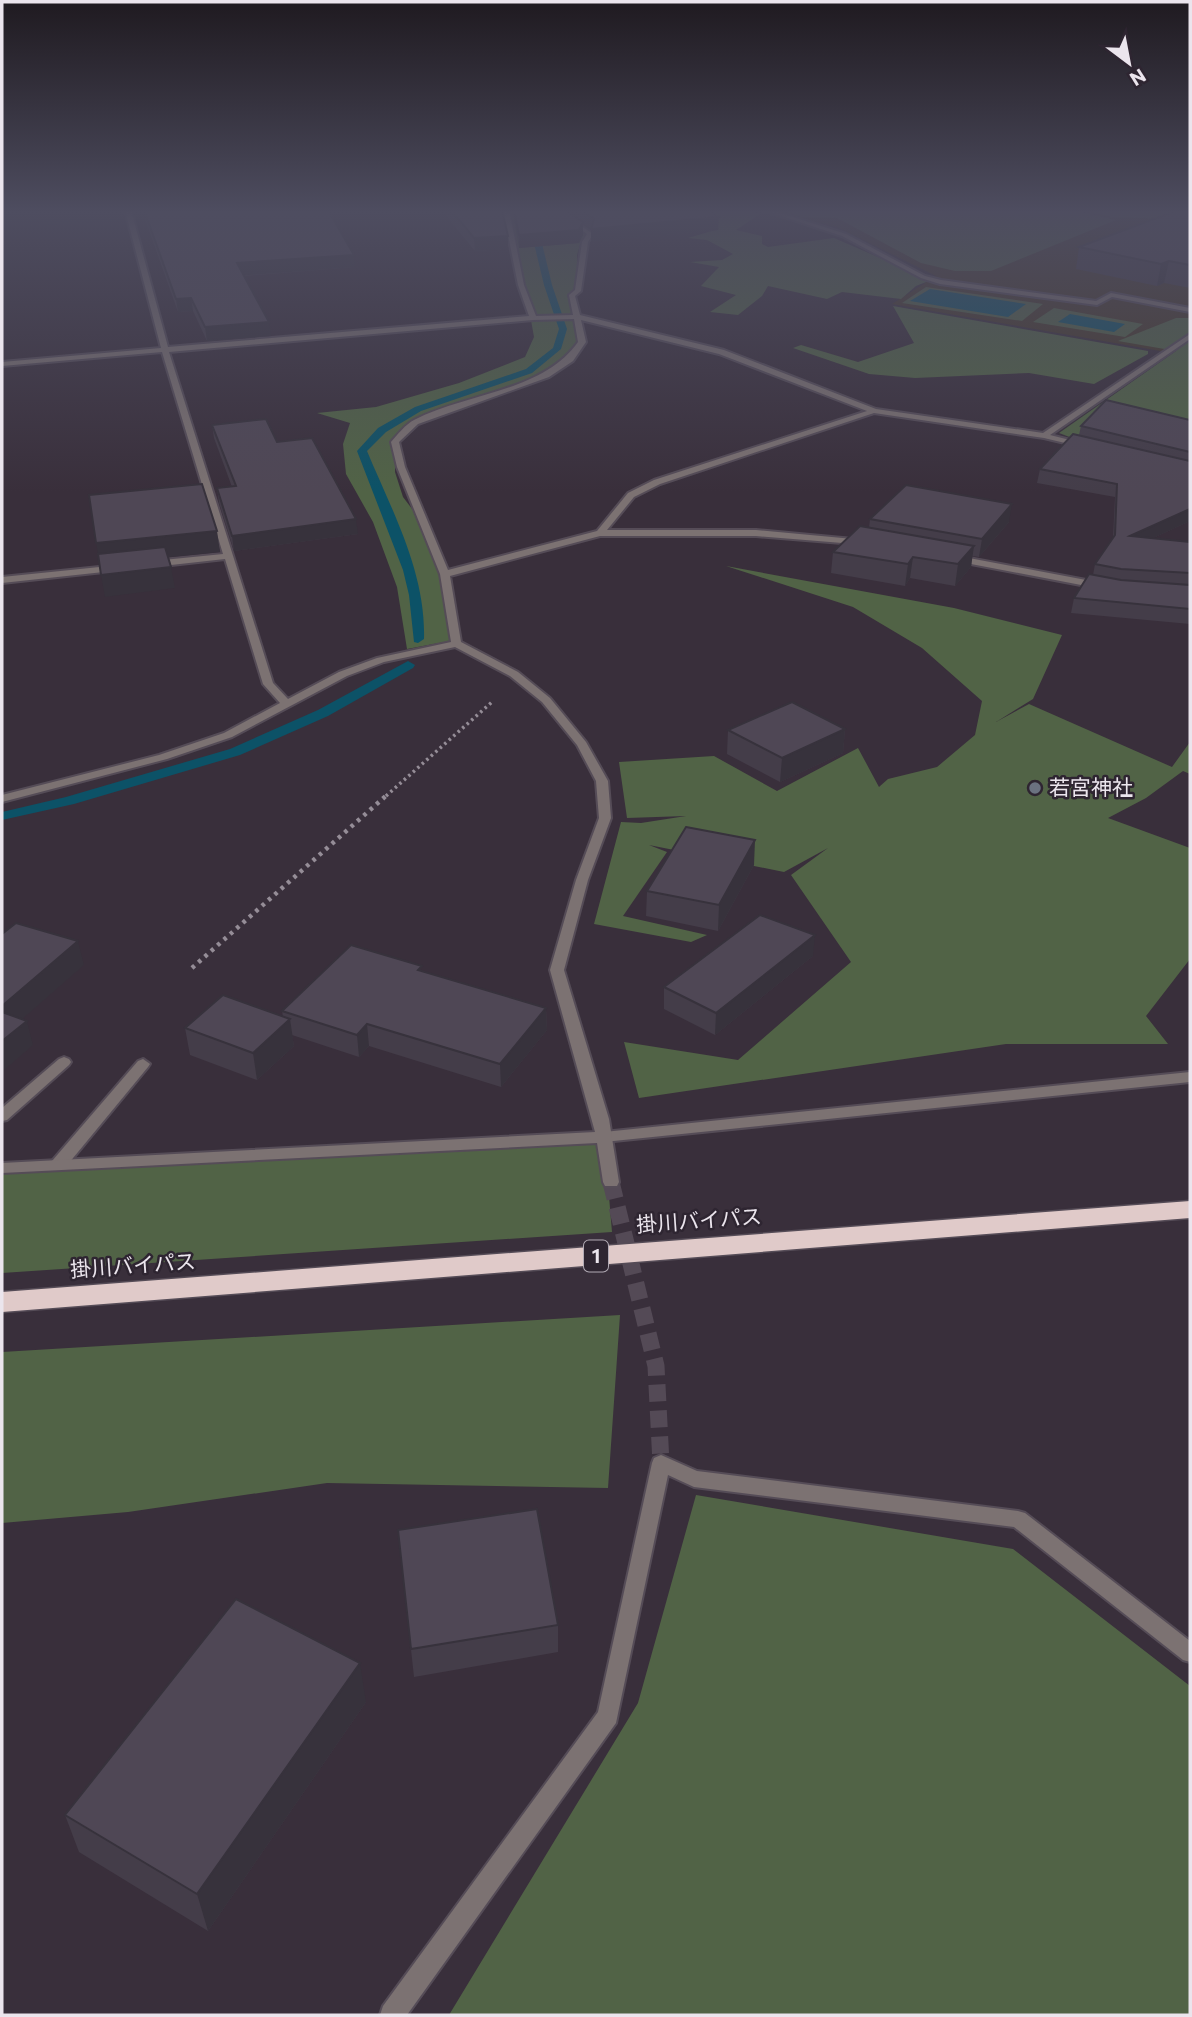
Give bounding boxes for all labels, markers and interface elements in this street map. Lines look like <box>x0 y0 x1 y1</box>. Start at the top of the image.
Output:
north arrow <box>1094 28 1164 98</box>
text: N <box>1126 64 1150 91</box>
place label: 若宮神社 <box>1049 774 1133 799</box>
marker: 若宮神社 <box>1027 780 1043 796</box>
street label: 掛川バイパス <box>635 1203 762 1236</box>
road number: 1 <box>584 1240 608 1272</box>
street label: 掛川バイパス <box>69 1248 196 1281</box>

